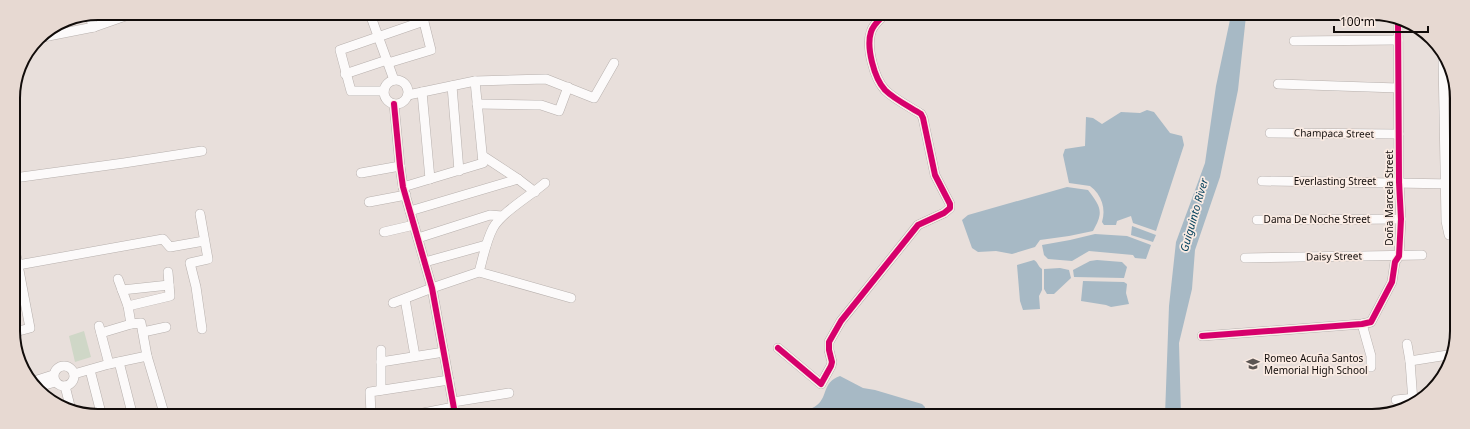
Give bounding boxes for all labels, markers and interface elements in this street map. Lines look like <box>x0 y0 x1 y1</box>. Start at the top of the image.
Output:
scale bar <box>1334 8 1428 34</box>
text: 100 m <box>1340 13 1375 30</box>
street label: Champaca Street <box>1294 125 1375 141</box>
street label: Doña Marcela Street <box>1382 150 1396 246</box>
street label: Everlasting Street <box>1294 174 1377 188</box>
water label: Guiguinto River <box>1176 176 1211 253</box>
street label: Dama De Noche Street <box>1264 212 1371 226</box>
street label: Daisy Street <box>1306 249 1362 263</box>
place label: Romeo Acuña Santos Memorial High School <box>1264 351 1368 377</box>
school or university icon: Romeo Acuña Santos Memorial High School <box>1245 356 1261 372</box>

